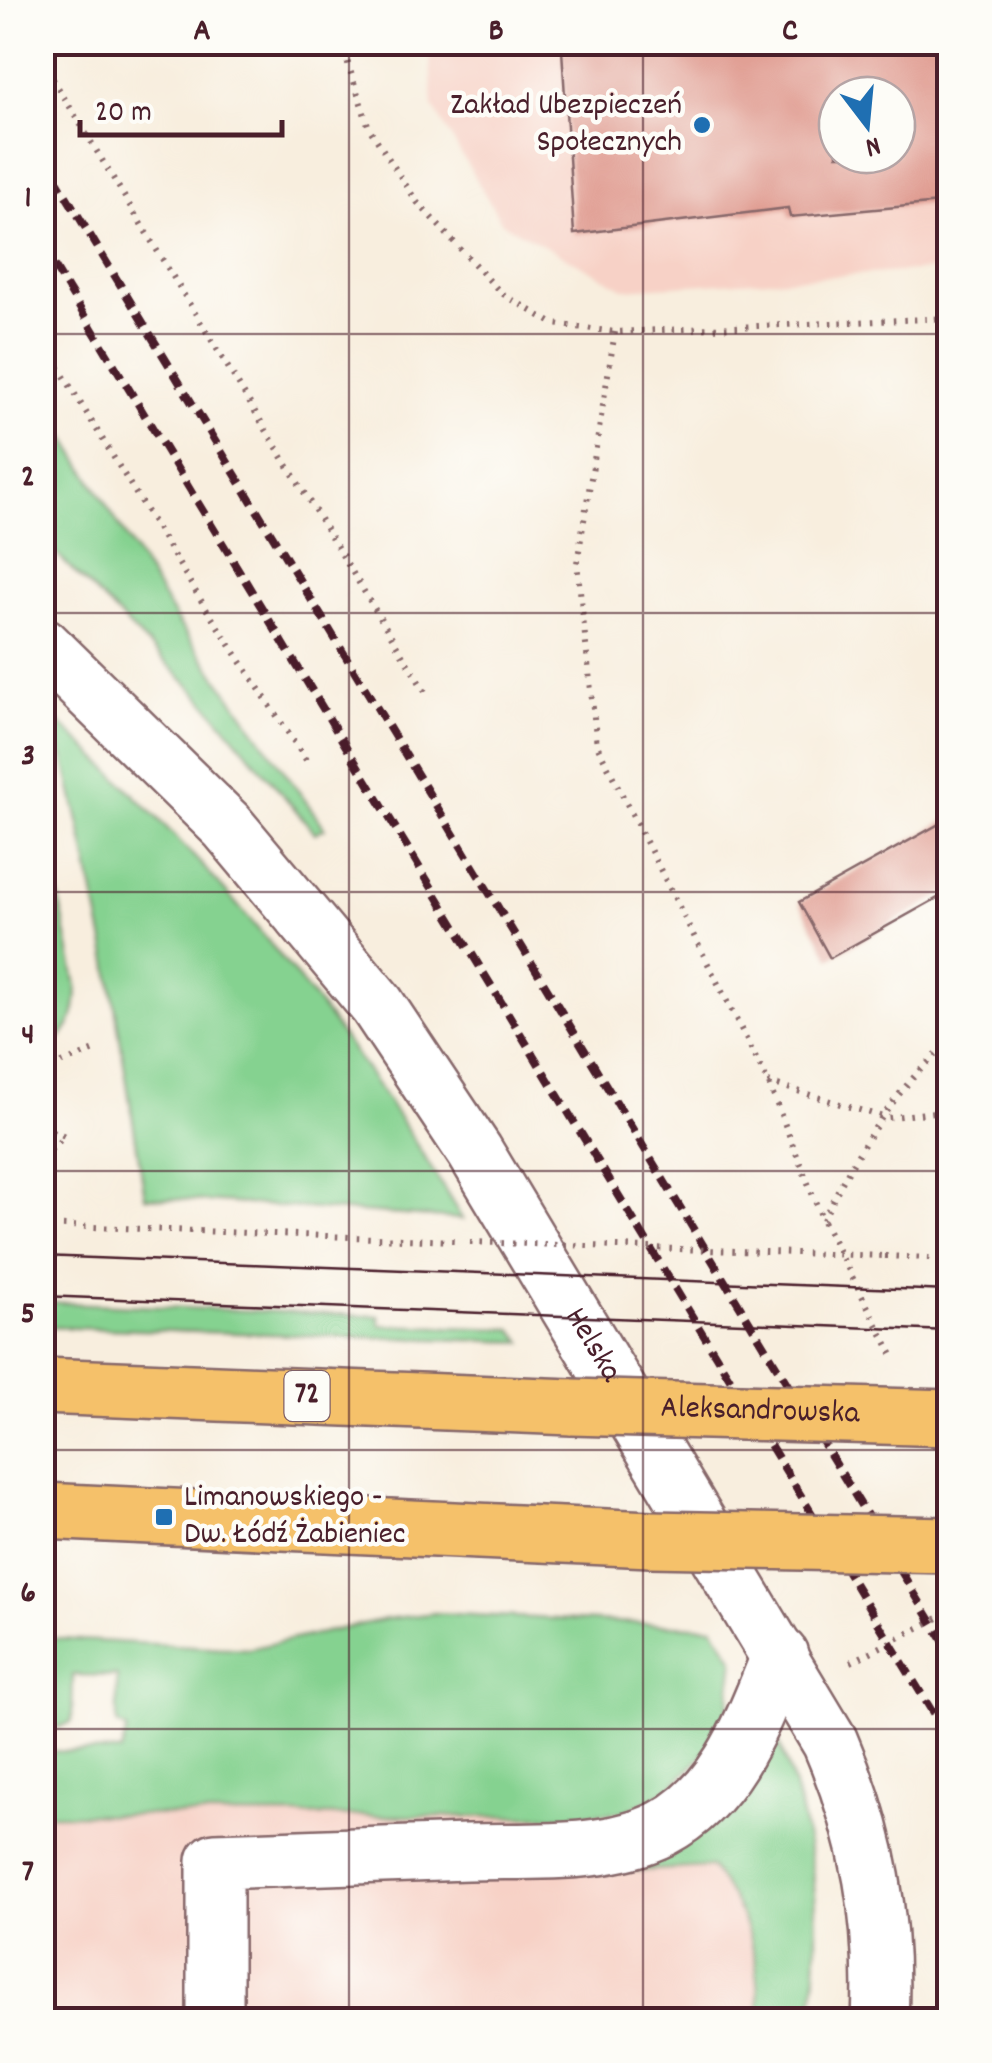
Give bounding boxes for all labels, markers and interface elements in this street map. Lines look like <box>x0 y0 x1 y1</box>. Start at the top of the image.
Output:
text: A <box>193 10 211 56</box>
text: B <box>488 10 504 56</box>
text: C <box>782 10 798 56</box>
scale bar <box>80 75 282 137</box>
north arrow <box>817 75 917 175</box>
place label: Zakład Ubezpieczeń Społecznych <box>450 84 682 167</box>
text: 20 m <box>95 93 152 136</box>
marker: Zakład Ubezpieczeń Społecznych <box>691 114 713 136</box>
text: N <box>860 123 885 165</box>
text: 1 <box>24 177 32 223</box>
text: 2 <box>21 456 35 502</box>
text: 3 <box>21 735 35 781</box>
text: 4 <box>21 1014 35 1060</box>
text: 5 <box>21 1293 35 1339</box>
street label: Helska <box>551 1300 632 1392</box>
road number: 72 <box>284 1371 330 1421</box>
street label: Aleksandrowska <box>660 1387 861 1438</box>
place label: Limanowskiego - Dw. Łódź Żabieniec <box>184 1476 406 1559</box>
marker: Limanowskiego - Dw. Łódź Żabieniec <box>153 1506 175 1528</box>
text: 6 <box>20 1572 36 1618</box>
text: 7 <box>22 1851 34 1897</box>

